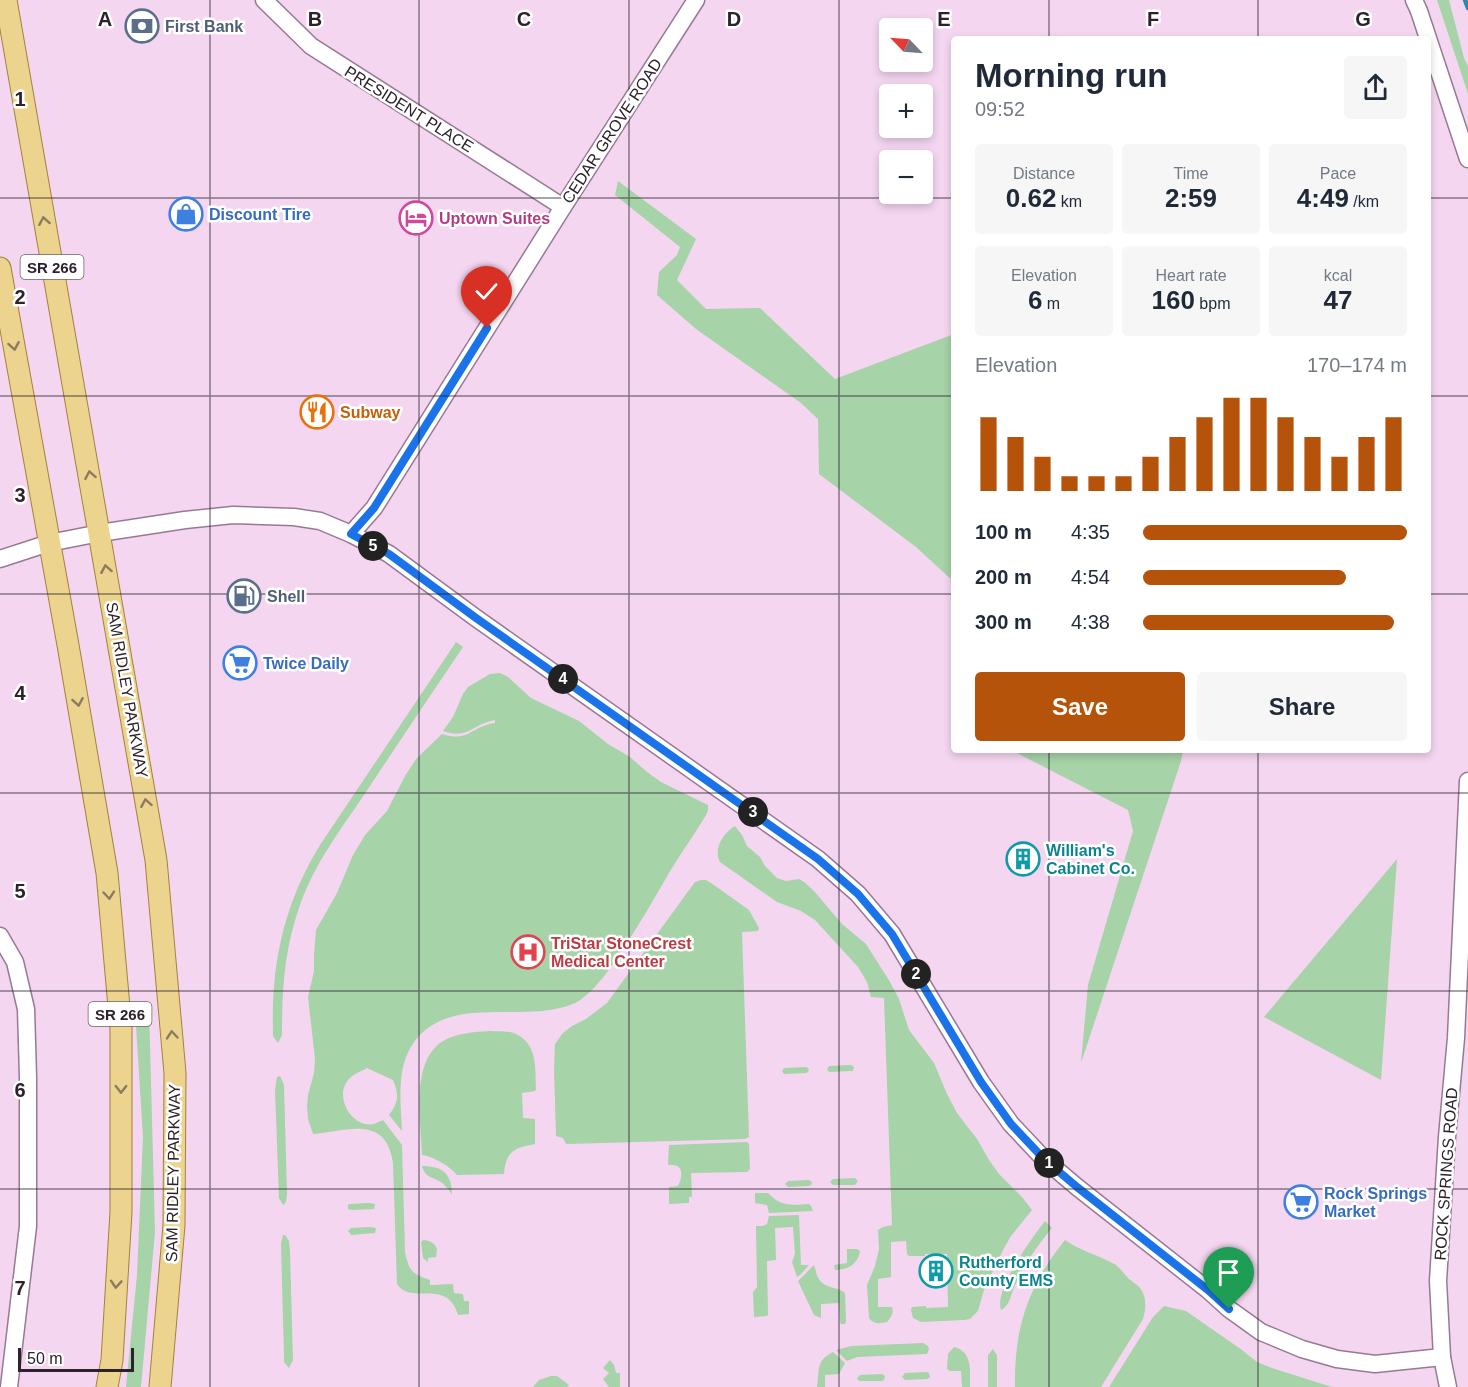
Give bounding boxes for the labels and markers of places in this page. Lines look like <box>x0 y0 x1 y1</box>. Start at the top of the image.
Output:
bank icon: First Bank <box>124 8 160 44</box>
place label: First Bank <box>165 18 243 35</box>
shop icon: Discount Tire <box>168 196 204 232</box>
hotel icon: Uptown Suites <box>398 200 434 236</box>
place label: Discount Tire <box>209 206 311 223</box>
place label: Uptown Suites <box>439 210 550 227</box>
pin <box>461 266 512 328</box>
restaurant icon: Subway <box>299 394 335 430</box>
place label: Subway <box>340 404 401 421</box>
pin: 5 <box>358 531 388 561</box>
fuel station icon: Shell <box>226 578 262 614</box>
place label: Shell <box>267 588 305 605</box>
supermarket icon: Twice Daily <box>222 645 258 681</box>
place label: Twice Daily <box>263 655 349 672</box>
pin: 4 <box>548 664 578 694</box>
pin: 3 <box>738 797 768 827</box>
building icon: William's Cabinet Co. <box>1005 841 1041 877</box>
place label: William's Cabinet Co. <box>1046 842 1135 877</box>
hospital icon: TriStar StoneCrest Medical Center <box>510 934 546 970</box>
place label: TriStar StoneCrest Medical Center <box>551 935 692 970</box>
pin: 2 <box>901 959 931 989</box>
pin: 1 <box>1034 1148 1064 1178</box>
supermarket icon: Rock Springs Market <box>1283 1184 1319 1220</box>
place label: Rock Springs Market <box>1324 1185 1427 1220</box>
pin <box>1203 1247 1254 1309</box>
building icon: Rutherford County EMS <box>918 1253 954 1289</box>
place label: Rutherford County EMS <box>959 1254 1054 1289</box>

